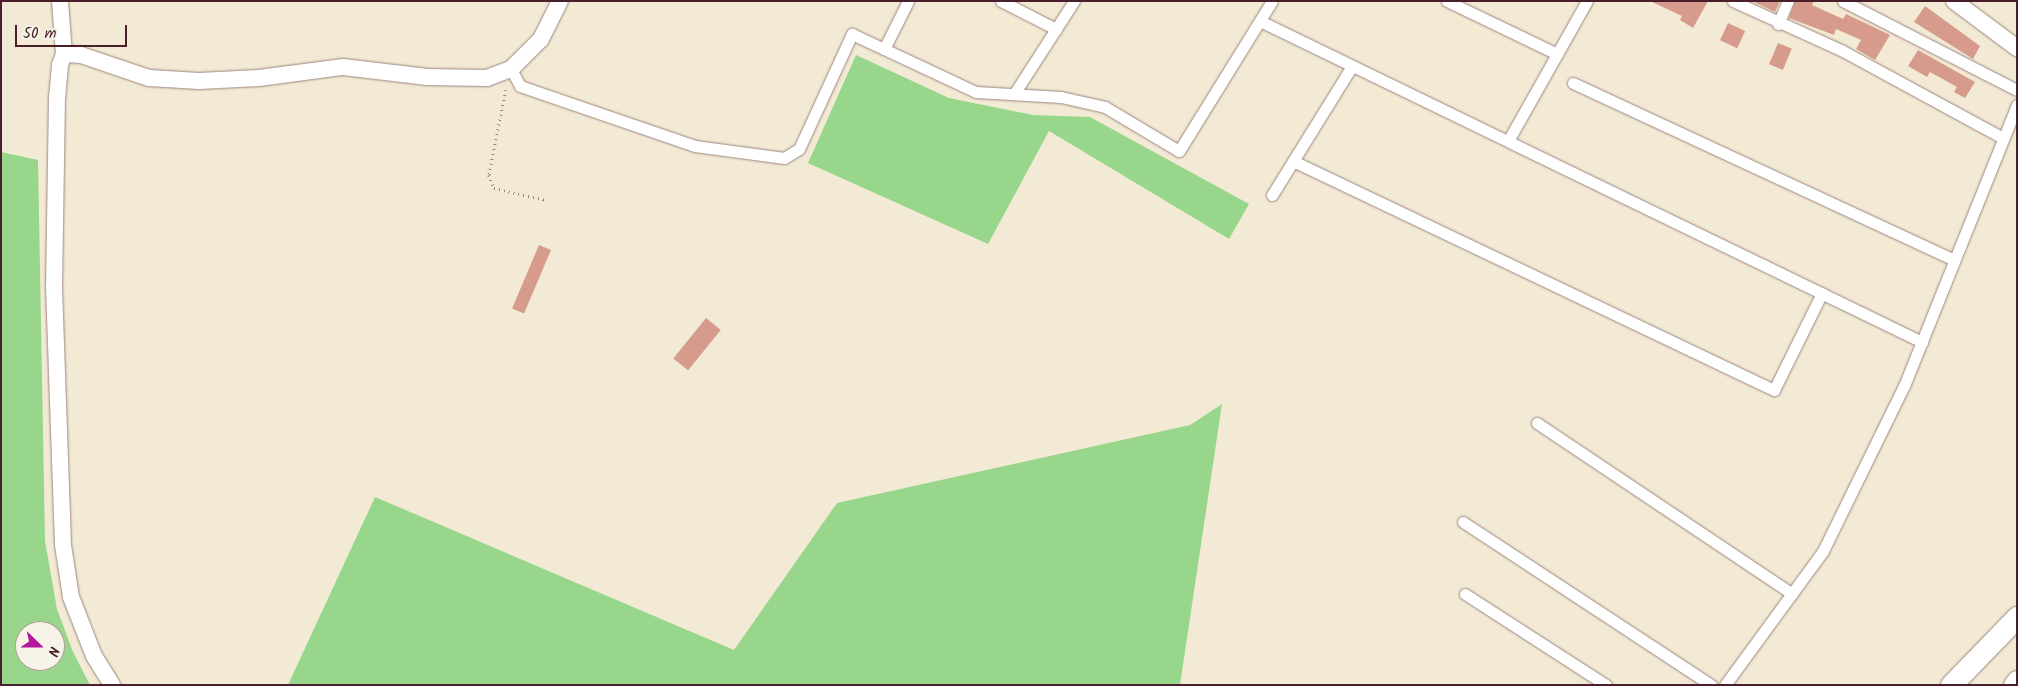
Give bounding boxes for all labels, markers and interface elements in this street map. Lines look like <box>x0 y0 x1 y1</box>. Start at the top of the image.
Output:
scale bar <box>18 15 130 47</box>
text: 50 m <box>23 22 57 46</box>
north arrow <box>15 621 65 671</box>
text: N <box>41 643 65 659</box>

